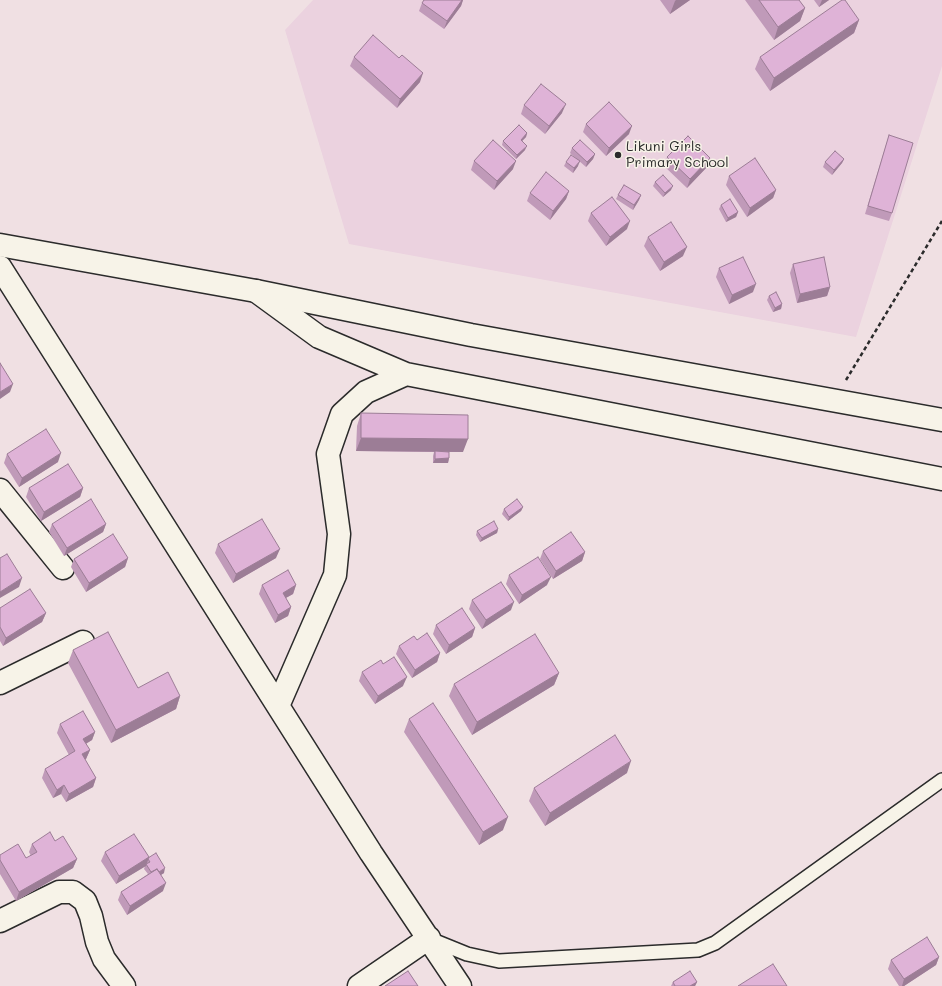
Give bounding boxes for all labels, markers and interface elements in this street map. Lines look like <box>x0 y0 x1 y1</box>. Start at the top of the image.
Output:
place label: Likuni Girls Primary School <box>626 139 729 172</box>
marker: Likuni Girls Primary School <box>613 150 623 160</box>

